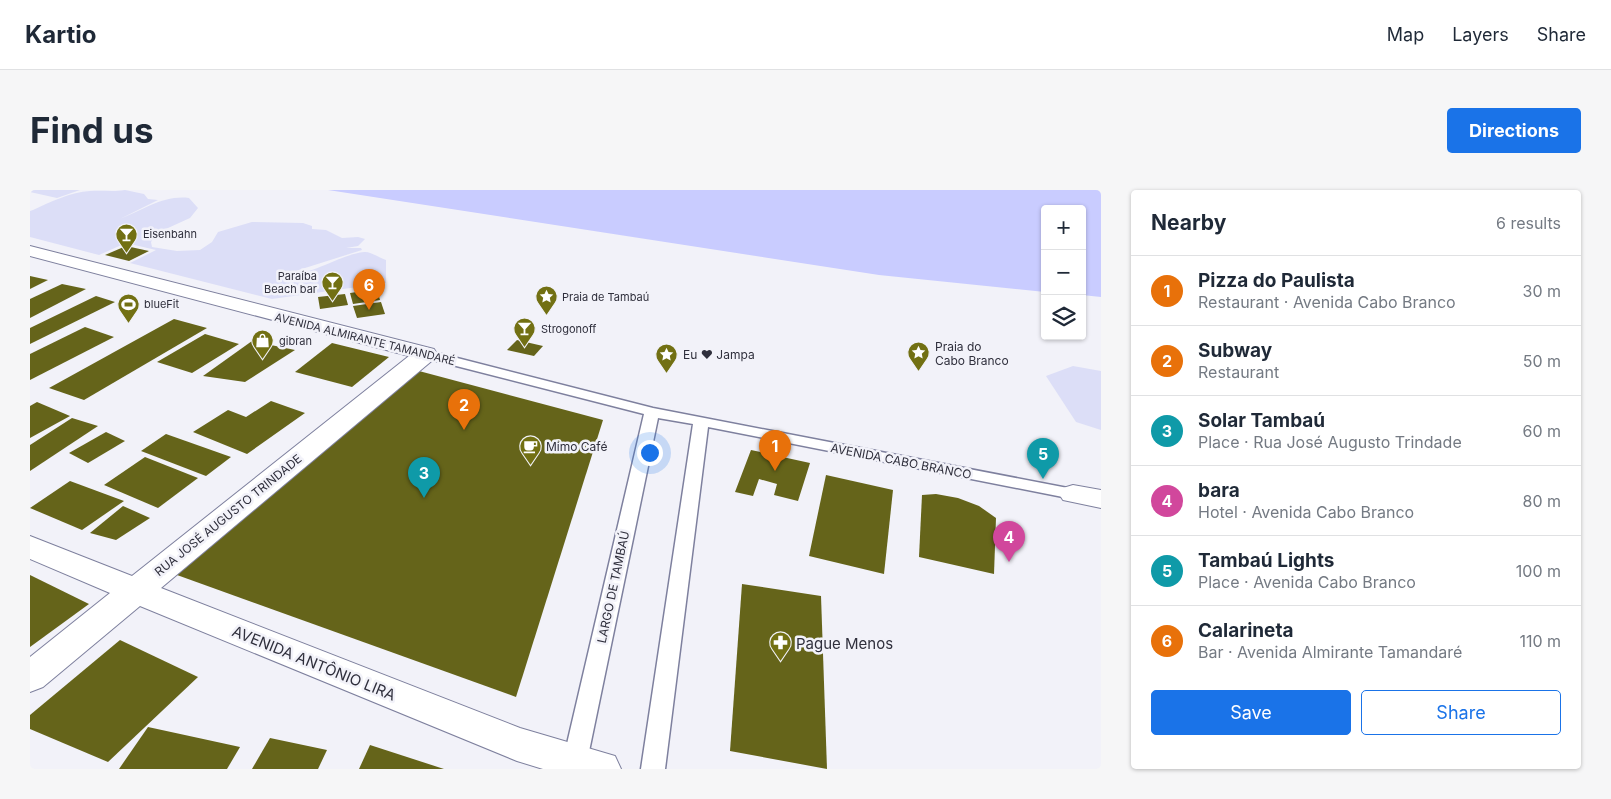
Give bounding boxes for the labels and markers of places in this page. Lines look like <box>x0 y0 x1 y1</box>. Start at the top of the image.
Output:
bar icon: Eisenbahn <box>115 222 139 253</box>
place label: Eisenbahn <box>143 227 197 241</box>
place label: Paraíba Beach bar <box>264 269 317 296</box>
pin: 6 <box>353 269 385 310</box>
bar icon: Paraíba Beach bar <box>321 270 345 301</box>
place icon: Praia de Tambaú <box>534 285 558 316</box>
place label: Praia de Tambaú <box>562 290 649 304</box>
sports icon: blueFit <box>116 292 140 323</box>
place label: blueFit <box>144 297 179 311</box>
bar icon: Strogonoff <box>513 317 537 348</box>
place label: Strogonoff <box>541 322 596 336</box>
shop icon: gibran <box>251 329 275 360</box>
place label: gibran <box>279 334 312 348</box>
place label: Praia do Cabo Branco <box>935 339 1009 368</box>
place icon: Praia do Cabo Branco <box>907 341 931 372</box>
place icon: Eu ♥ Jampa <box>655 342 679 373</box>
place label: Eu ♥ Jampa <box>683 347 755 362</box>
pin: 2 <box>448 389 480 430</box>
pin: 1 <box>759 430 791 471</box>
cafe icon: Mimo Café <box>518 434 542 465</box>
pin: 5 <box>1027 438 1059 479</box>
place label: Mimo Café <box>546 439 607 454</box>
pin: 3 <box>408 457 440 498</box>
pin: 4 <box>993 521 1025 562</box>
pharmacy icon: Pague Menos <box>768 631 792 662</box>
place label: Pague Menos <box>796 634 893 653</box>

